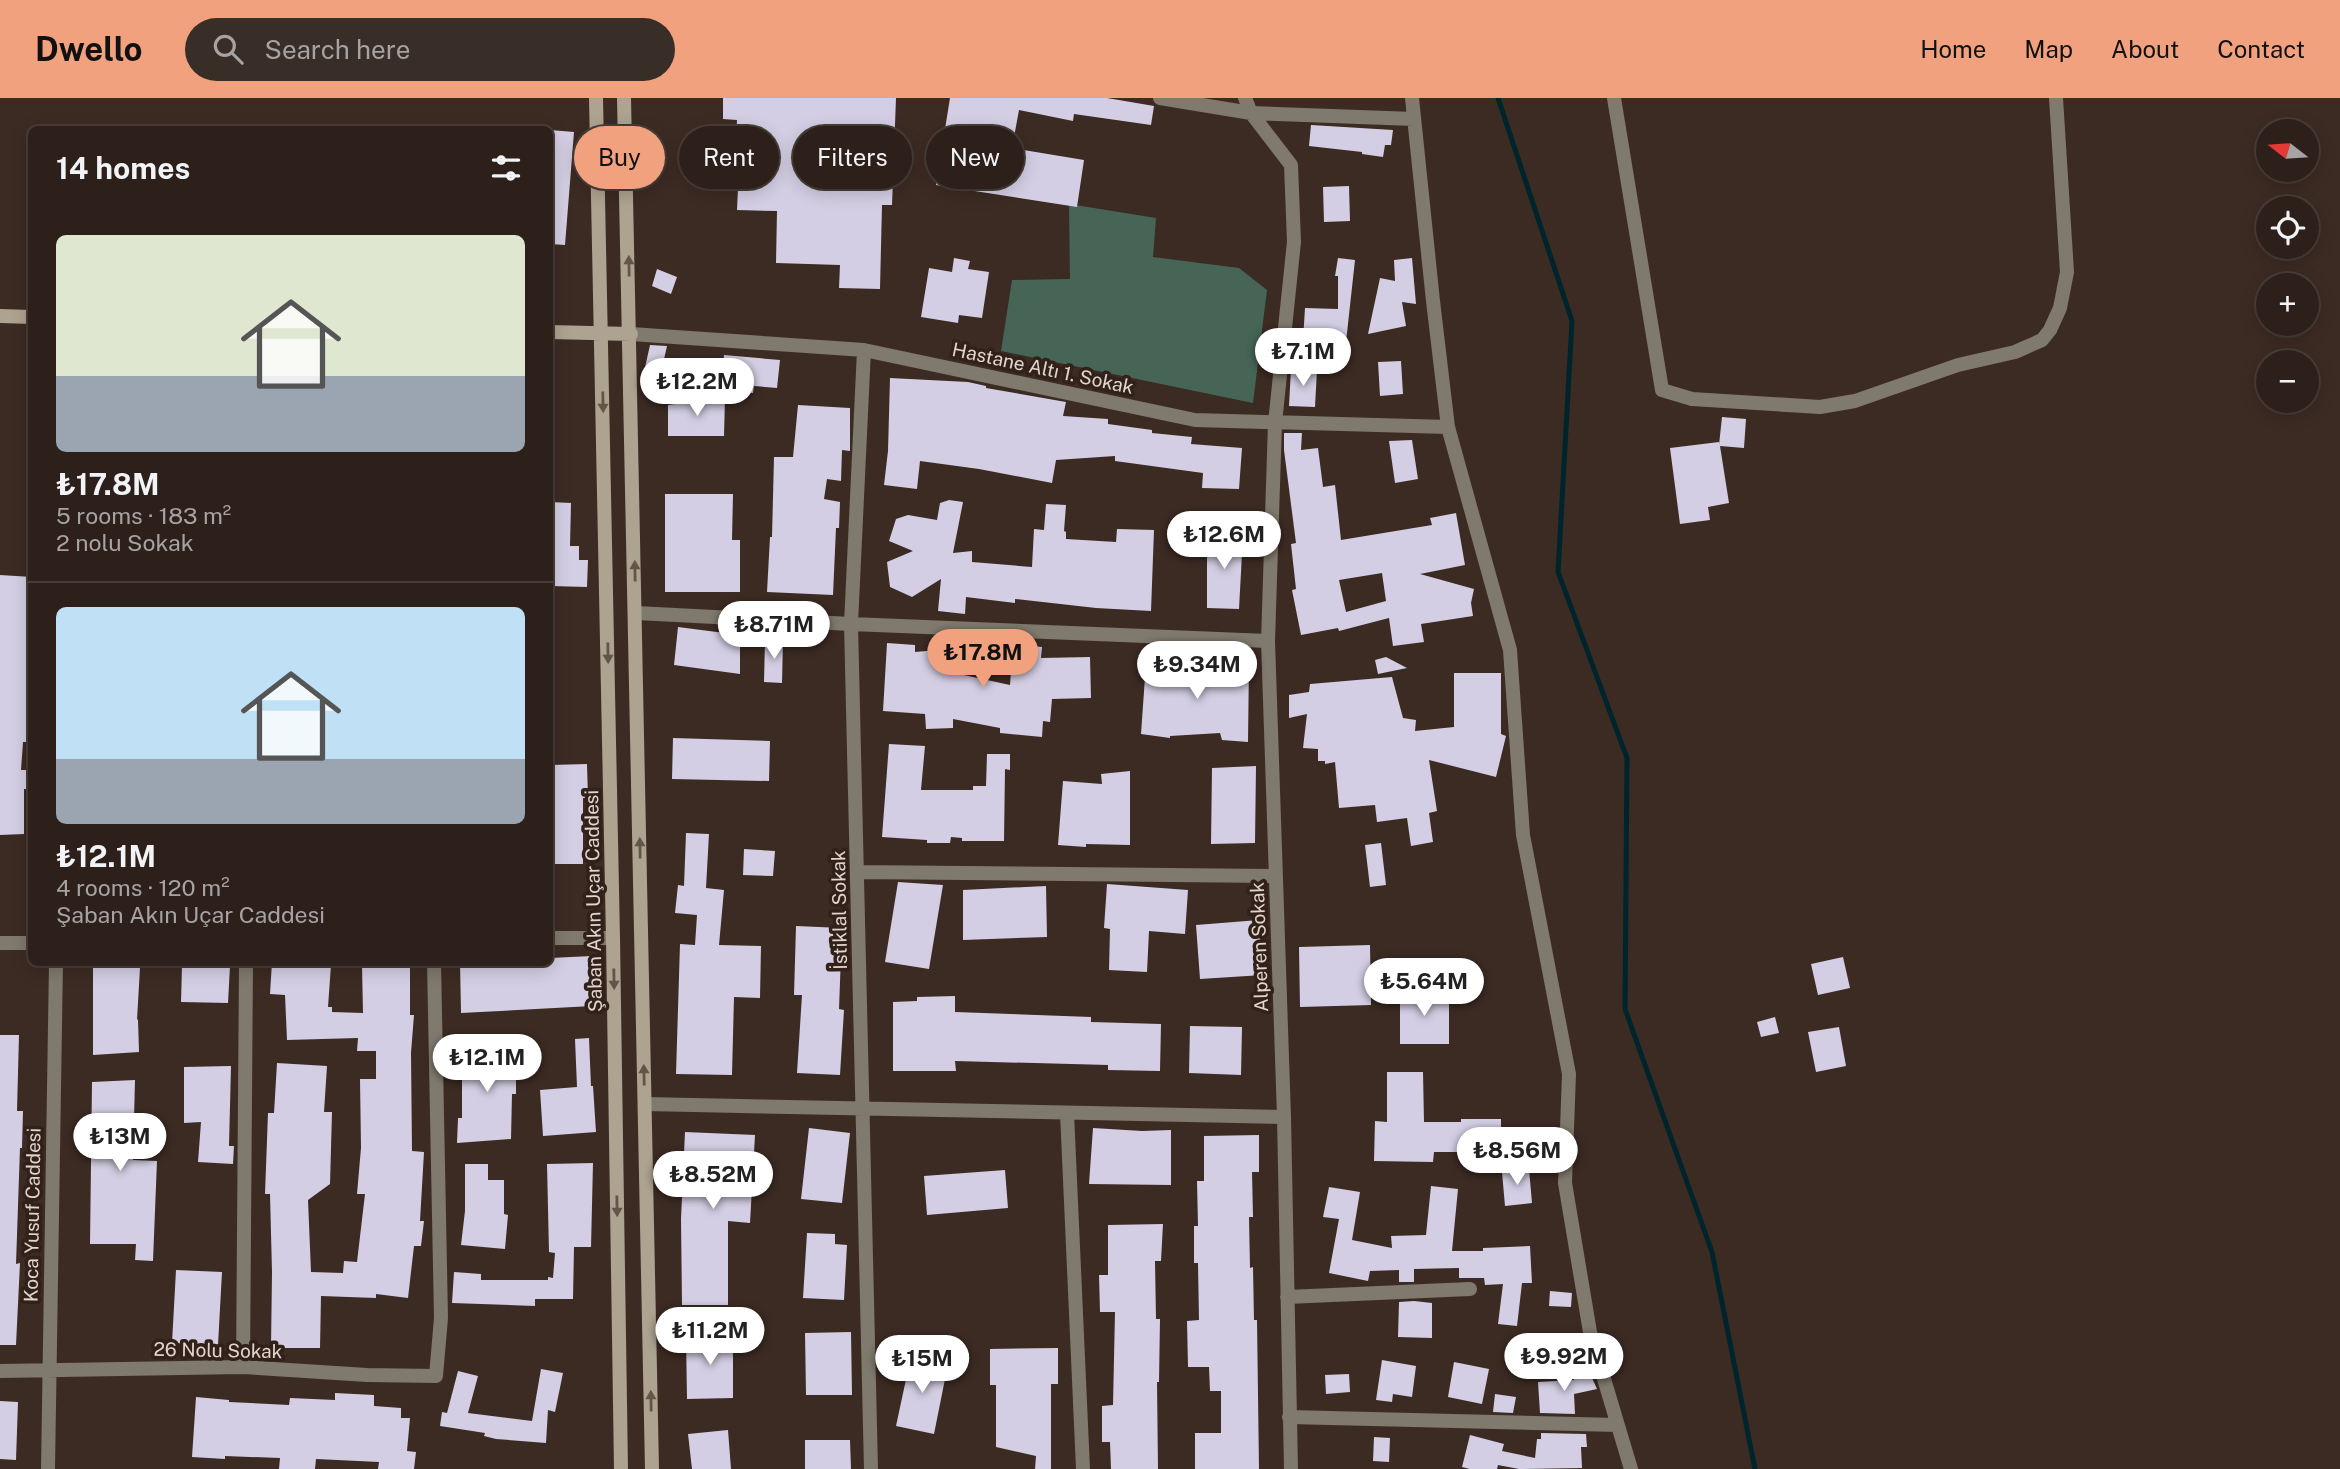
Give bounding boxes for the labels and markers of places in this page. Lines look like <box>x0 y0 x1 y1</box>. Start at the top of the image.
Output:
pin: ₺7.1M <box>1254 328 1352 388</box>
pin: ₺12.2M <box>640 358 754 418</box>
pin: ₺12.6M <box>1167 512 1281 571</box>
pin: ₺8.71M <box>717 602 831 661</box>
pin: ₺17.8M <box>926 630 1040 689</box>
pin: ₺9.34M <box>1140 642 1254 701</box>
pin: ₺5.64M <box>1367 958 1481 1018</box>
pin: ₺12.1M <box>430 1034 544 1094</box>
pin: ₺13M <box>79 1114 161 1173</box>
pin: ₺8.56M <box>1460 1128 1574 1187</box>
pin: ₺8.52M <box>656 1152 770 1211</box>
pin: ₺11.2M <box>653 1308 767 1367</box>
pin: ₺9.92M <box>1507 1334 1621 1393</box>
pin: ₺15M <box>881 1336 963 1395</box>

